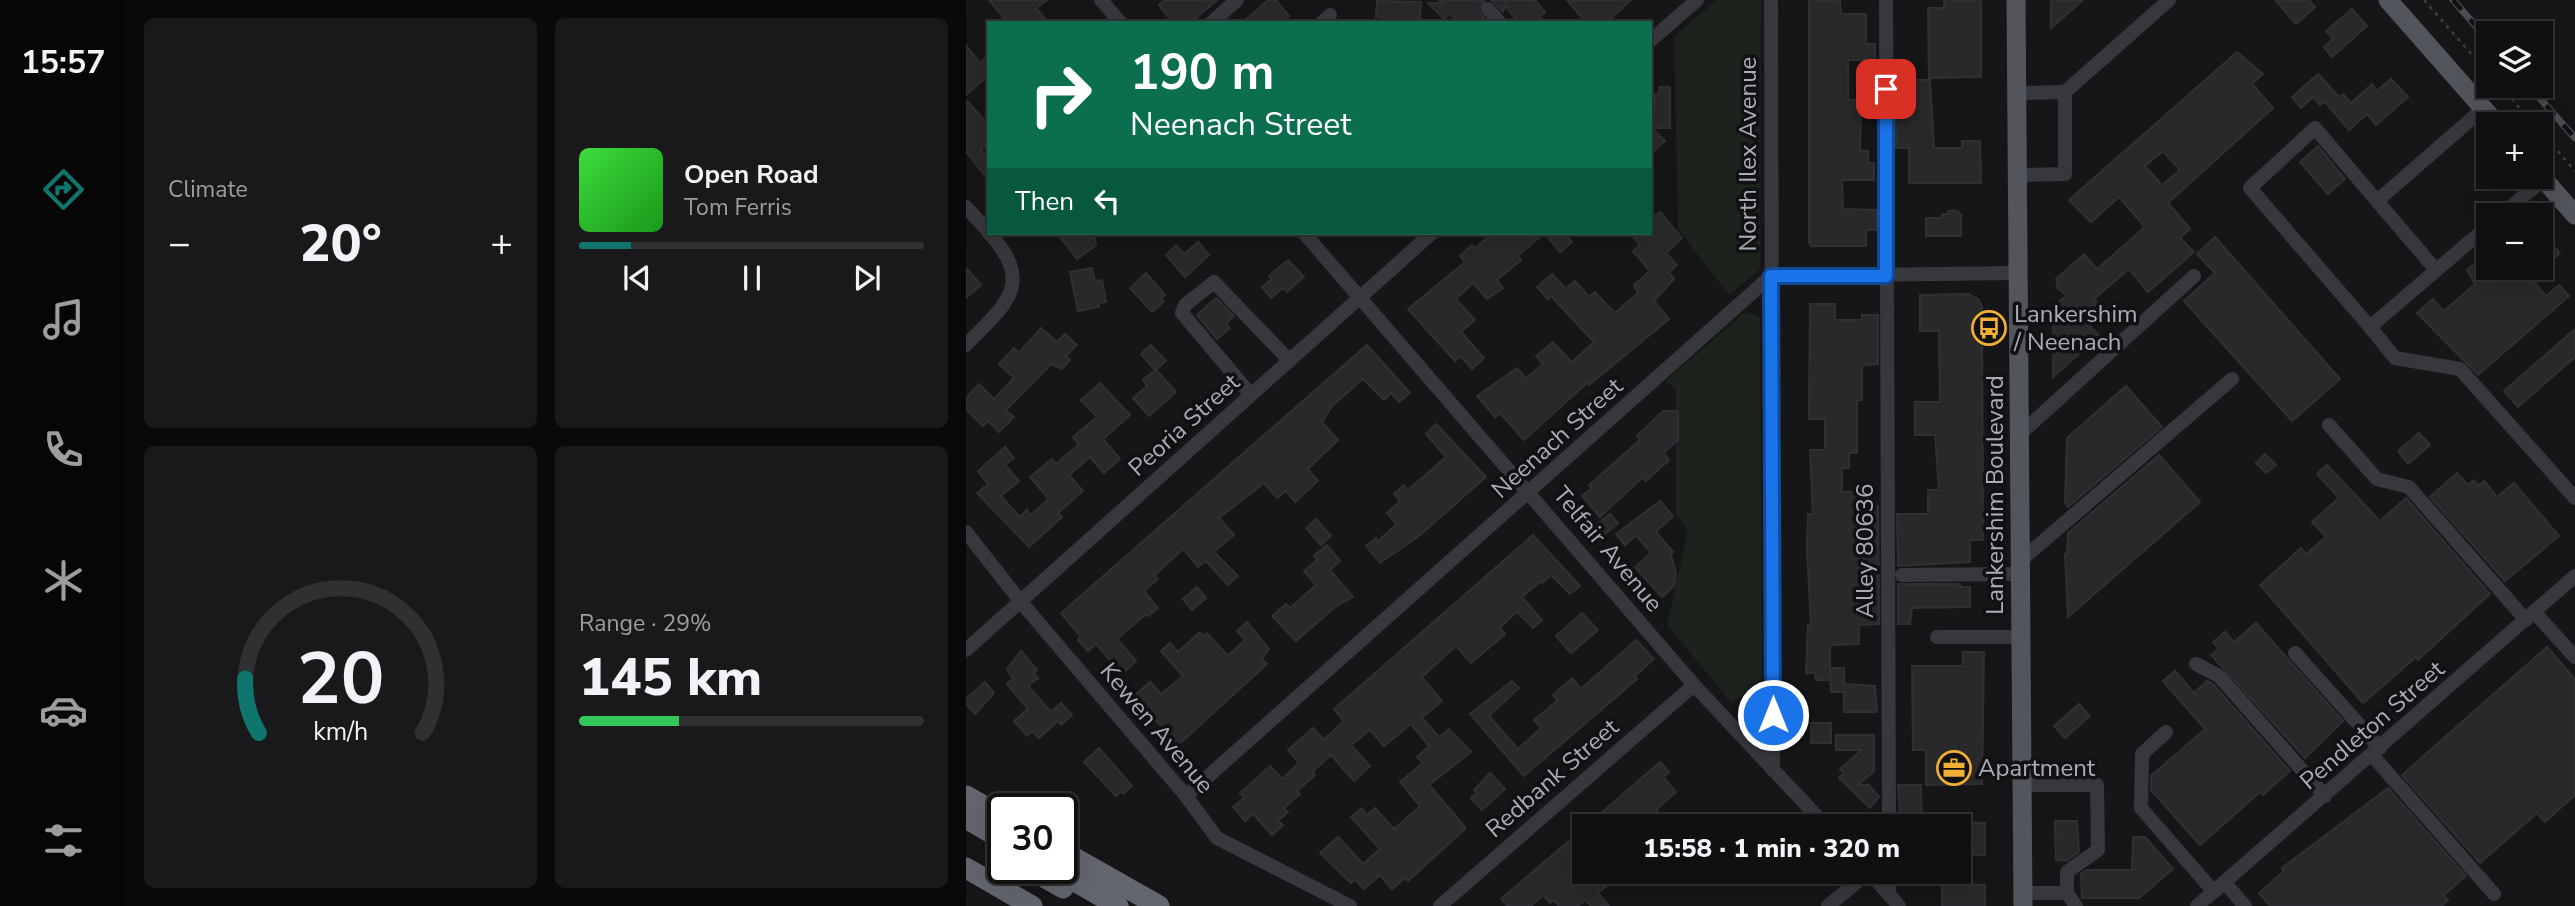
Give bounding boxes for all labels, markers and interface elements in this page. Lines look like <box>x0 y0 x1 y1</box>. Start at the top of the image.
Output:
map controls <box>2476 21 2553 280</box>
button: layers <box>2476 21 2553 98</box>
text: 190 m <box>1130 39 1274 106</box>
text: 15:57 <box>21 41 105 84</box>
icon: right <box>1015 49 1106 140</box>
street label: North Ilex Avenue <box>1732 57 1764 251</box>
pin <box>1856 59 1916 119</box>
icon: arrive <box>1867 70 1905 108</box>
text: Neenach Street <box>1130 103 1351 146</box>
button: + <box>2476 112 2553 189</box>
text: Open Road <box>684 157 819 192</box>
icon: directions <box>39 165 88 214</box>
text: Climate <box>168 174 248 205</box>
icon: left <box>1088 182 1126 220</box>
text: Then <box>1015 184 1074 219</box>
text: Tom Ferris <box>684 192 792 223</box>
button: − <box>2476 203 2553 280</box>
text: 20° <box>299 208 382 279</box>
text: − <box>168 218 191 269</box>
text: + <box>490 218 513 269</box>
icon: previous <box>618 259 656 297</box>
icon: pause <box>733 259 771 297</box>
icon: next <box>848 259 886 297</box>
icon: music <box>39 295 88 344</box>
place label: Lankershim / Neenach <box>2013 298 2138 358</box>
bus stop icon: Lankershim / Neenach <box>1970 309 2008 347</box>
street label: Peoria Street <box>1122 366 1247 483</box>
street label: Neenach Street <box>1485 370 1630 505</box>
street label: Lankershim Boulevard <box>1979 375 2011 615</box>
icon: phone <box>39 425 88 474</box>
street label: Telfair Avenue <box>1546 479 1670 619</box>
street label: Alley 80636 <box>1849 484 1881 618</box>
icon: climate <box>39 556 88 605</box>
text: Range · 29% <box>579 608 711 639</box>
text: 20 <box>297 629 384 729</box>
text: 145 km <box>579 642 762 713</box>
street label: Pendleton Street <box>2293 653 2452 797</box>
street label: Kewen Avenue <box>1093 656 1221 800</box>
position arrow <box>1736 678 1810 752</box>
icon: car <box>39 686 88 735</box>
street label: Redbank Street <box>1479 711 1626 845</box>
text: km/h <box>313 715 368 749</box>
office icon: Apartment <box>1935 749 1973 787</box>
place label: Apartment <box>1978 752 2096 784</box>
speed limit sign: 30 <box>987 793 1078 884</box>
icon: filters <box>39 816 88 865</box>
text: 15:58 · 1 min · 320 m <box>1643 831 1900 866</box>

